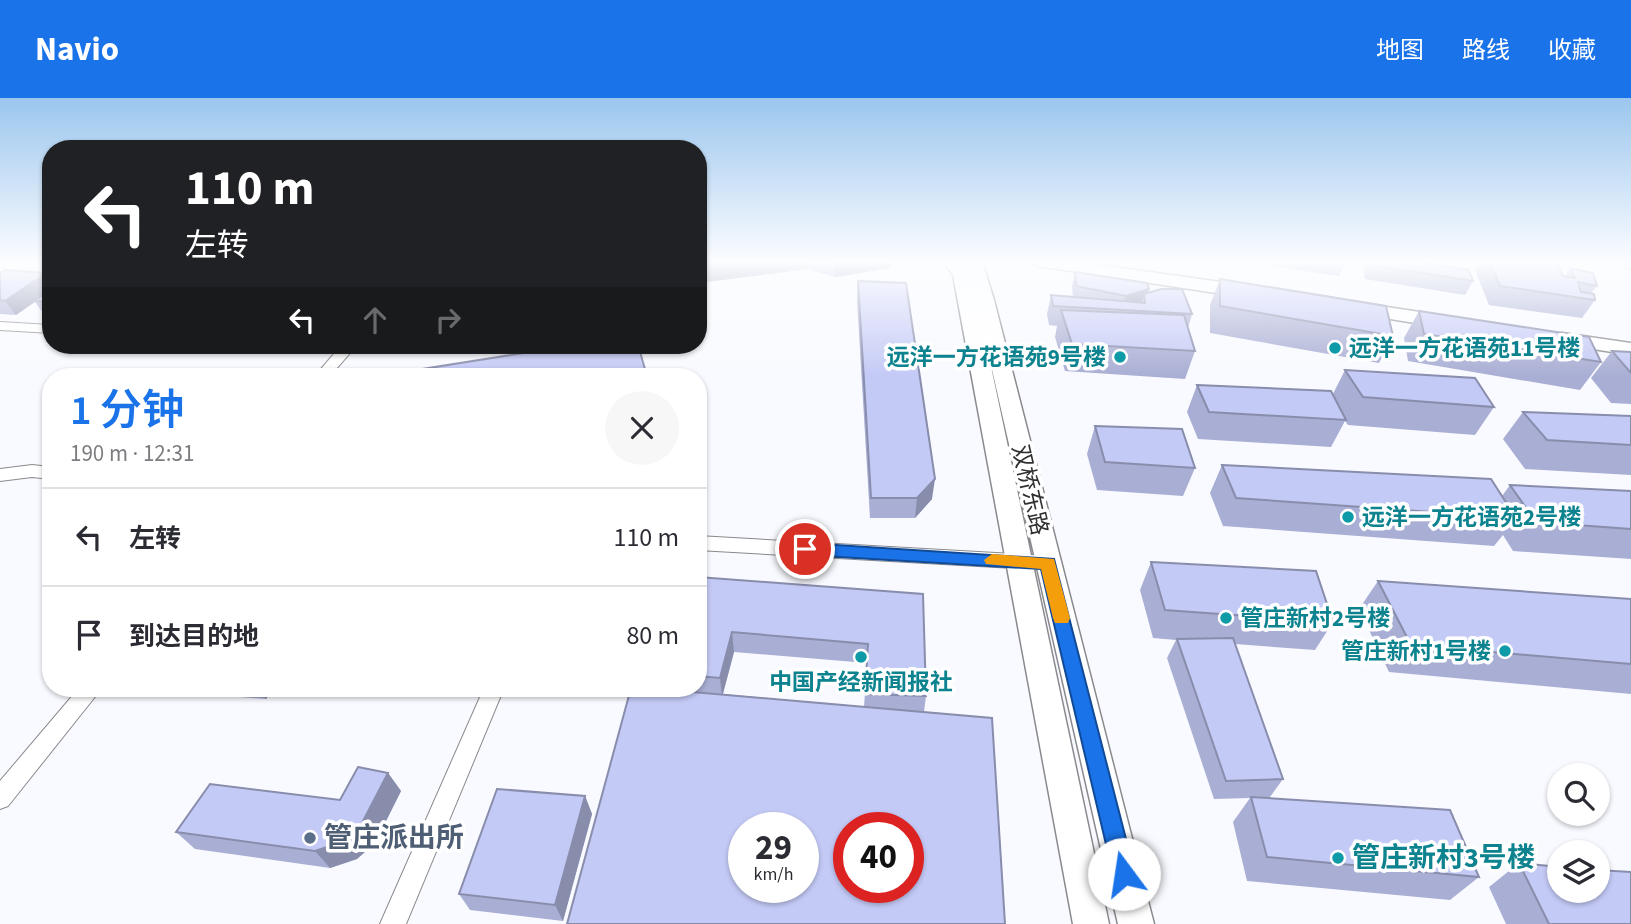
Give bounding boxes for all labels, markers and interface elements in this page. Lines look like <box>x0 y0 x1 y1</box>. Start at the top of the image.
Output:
text: Navio <box>35 26 119 73</box>
text: 地图 <box>1376 33 1424 68</box>
text: 路线 <box>1462 33 1510 68</box>
text: 收藏 <box>1548 33 1596 68</box>
text: 110 m <box>185 154 314 224</box>
icon: left <box>70 168 161 259</box>
text: 左转 <box>185 223 249 269</box>
icon: left <box>283 301 321 339</box>
icon: ahead <box>356 301 394 339</box>
icon: right <box>429 301 467 339</box>
place label: 远洋一方花语苑11号楼 <box>1349 332 1580 365</box>
marker: 远洋一方花语苑11号楼 <box>1327 340 1343 356</box>
place label: 远洋一方花语苑9号楼 <box>887 341 1106 374</box>
marker: 远洋一方花语苑9号楼 <box>1112 349 1128 365</box>
text: 1 分钟 <box>70 381 184 441</box>
button: close <box>605 391 679 465</box>
text: 190 m · 12:31 <box>70 437 194 470</box>
street label: 双桥东路 <box>1004 441 1056 539</box>
place label: 远洋一方花语苑2号楼 <box>1362 501 1581 534</box>
marker: 远洋一方花语苑2号楼 <box>1340 509 1356 525</box>
icon: left <box>70 518 108 556</box>
text: 110 m <box>613 519 679 556</box>
pin <box>775 519 835 579</box>
text: 左转 <box>129 520 181 557</box>
icon: arrive <box>786 530 824 568</box>
place label: 管庄新村2号楼 <box>1240 602 1390 635</box>
marker: 管庄新村2号楼 <box>1218 610 1234 626</box>
icon: arrive <box>70 616 108 654</box>
text: 80 m <box>626 617 679 654</box>
text: 到达目的地 <box>129 618 259 655</box>
place label: 管庄新村1号楼 <box>1341 635 1491 668</box>
marker: 管庄新村1号楼 <box>1497 643 1513 659</box>
marker: 中国产经新闻报社 <box>853 649 869 665</box>
place label: 中国产经新闻报社 <box>769 666 953 699</box>
map controls <box>1547 763 1610 903</box>
button: search <box>1547 763 1610 826</box>
speed limit sign: 40 <box>833 812 924 903</box>
place label: 管庄派出所 <box>324 818 464 858</box>
text: 29 <box>755 823 792 873</box>
marker: 管庄派出所 <box>302 830 318 846</box>
position arrow <box>1087 837 1161 911</box>
place label: 管庄新村3号楼 <box>1352 838 1535 878</box>
button: layers <box>1547 840 1610 903</box>
marker: 管庄新村3号楼 <box>1330 850 1346 866</box>
text: km/h <box>754 862 793 887</box>

